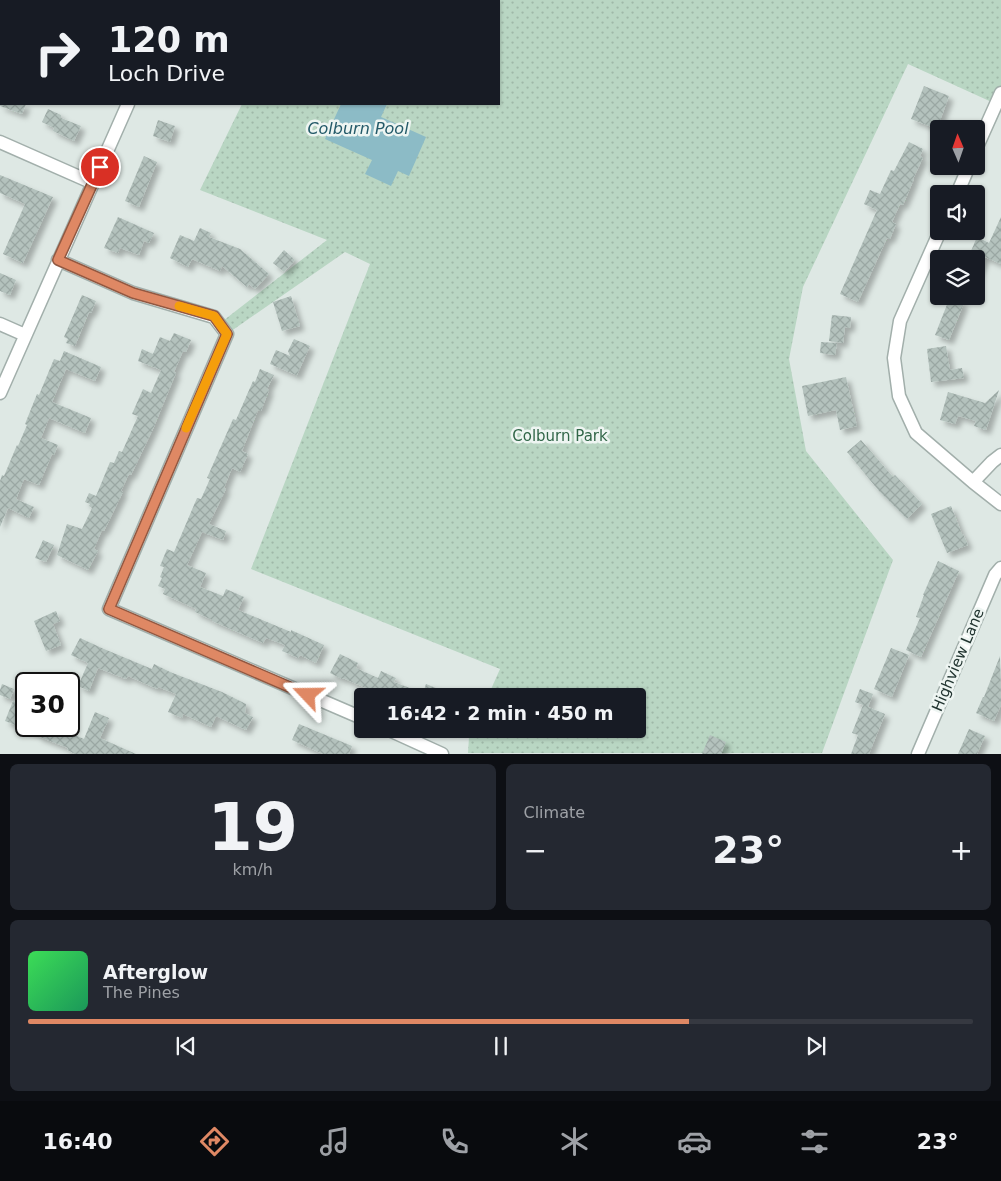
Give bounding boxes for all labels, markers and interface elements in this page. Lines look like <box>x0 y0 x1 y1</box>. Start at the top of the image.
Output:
icon: right <box>25 20 90 85</box>
text: 120 m <box>108 20 230 60</box>
text: Loch Drive <box>108 61 225 86</box>
water label: Colburn Pool <box>307 119 409 138</box>
north arrow <box>930 120 985 175</box>
map controls <box>930 120 985 305</box>
pin <box>79 146 121 188</box>
icon: arrive <box>86 153 114 181</box>
button: sound <box>930 185 985 240</box>
button: layers <box>930 250 985 305</box>
park label: Colburn Park <box>512 427 608 445</box>
street label: Highview Lane <box>928 606 988 714</box>
position arrow <box>281 668 333 720</box>
speed limit sign: 30 <box>15 672 80 737</box>
text: 16:42 · 2 min · 450 m <box>386 702 614 724</box>
text: 19 <box>208 790 298 865</box>
text: Climate <box>524 803 585 822</box>
text: 23° <box>712 828 784 872</box>
text: − <box>524 834 547 867</box>
text: + <box>950 834 973 867</box>
text: km/h <box>233 860 273 879</box>
text: Afterglow <box>103 961 208 983</box>
text: The Pines <box>103 983 180 1002</box>
icon: previous <box>172 1032 200 1060</box>
icon: pause <box>487 1032 515 1060</box>
icon: next <box>802 1032 830 1060</box>
icon: directions <box>197 1124 232 1159</box>
icon: music <box>317 1124 352 1159</box>
icon: phone <box>437 1124 472 1159</box>
icon: climate <box>557 1124 592 1159</box>
icon: car <box>677 1124 712 1159</box>
icon: filters <box>797 1124 832 1159</box>
text: 16:40 <box>42 1129 112 1154</box>
text: 23° <box>917 1129 958 1154</box>

